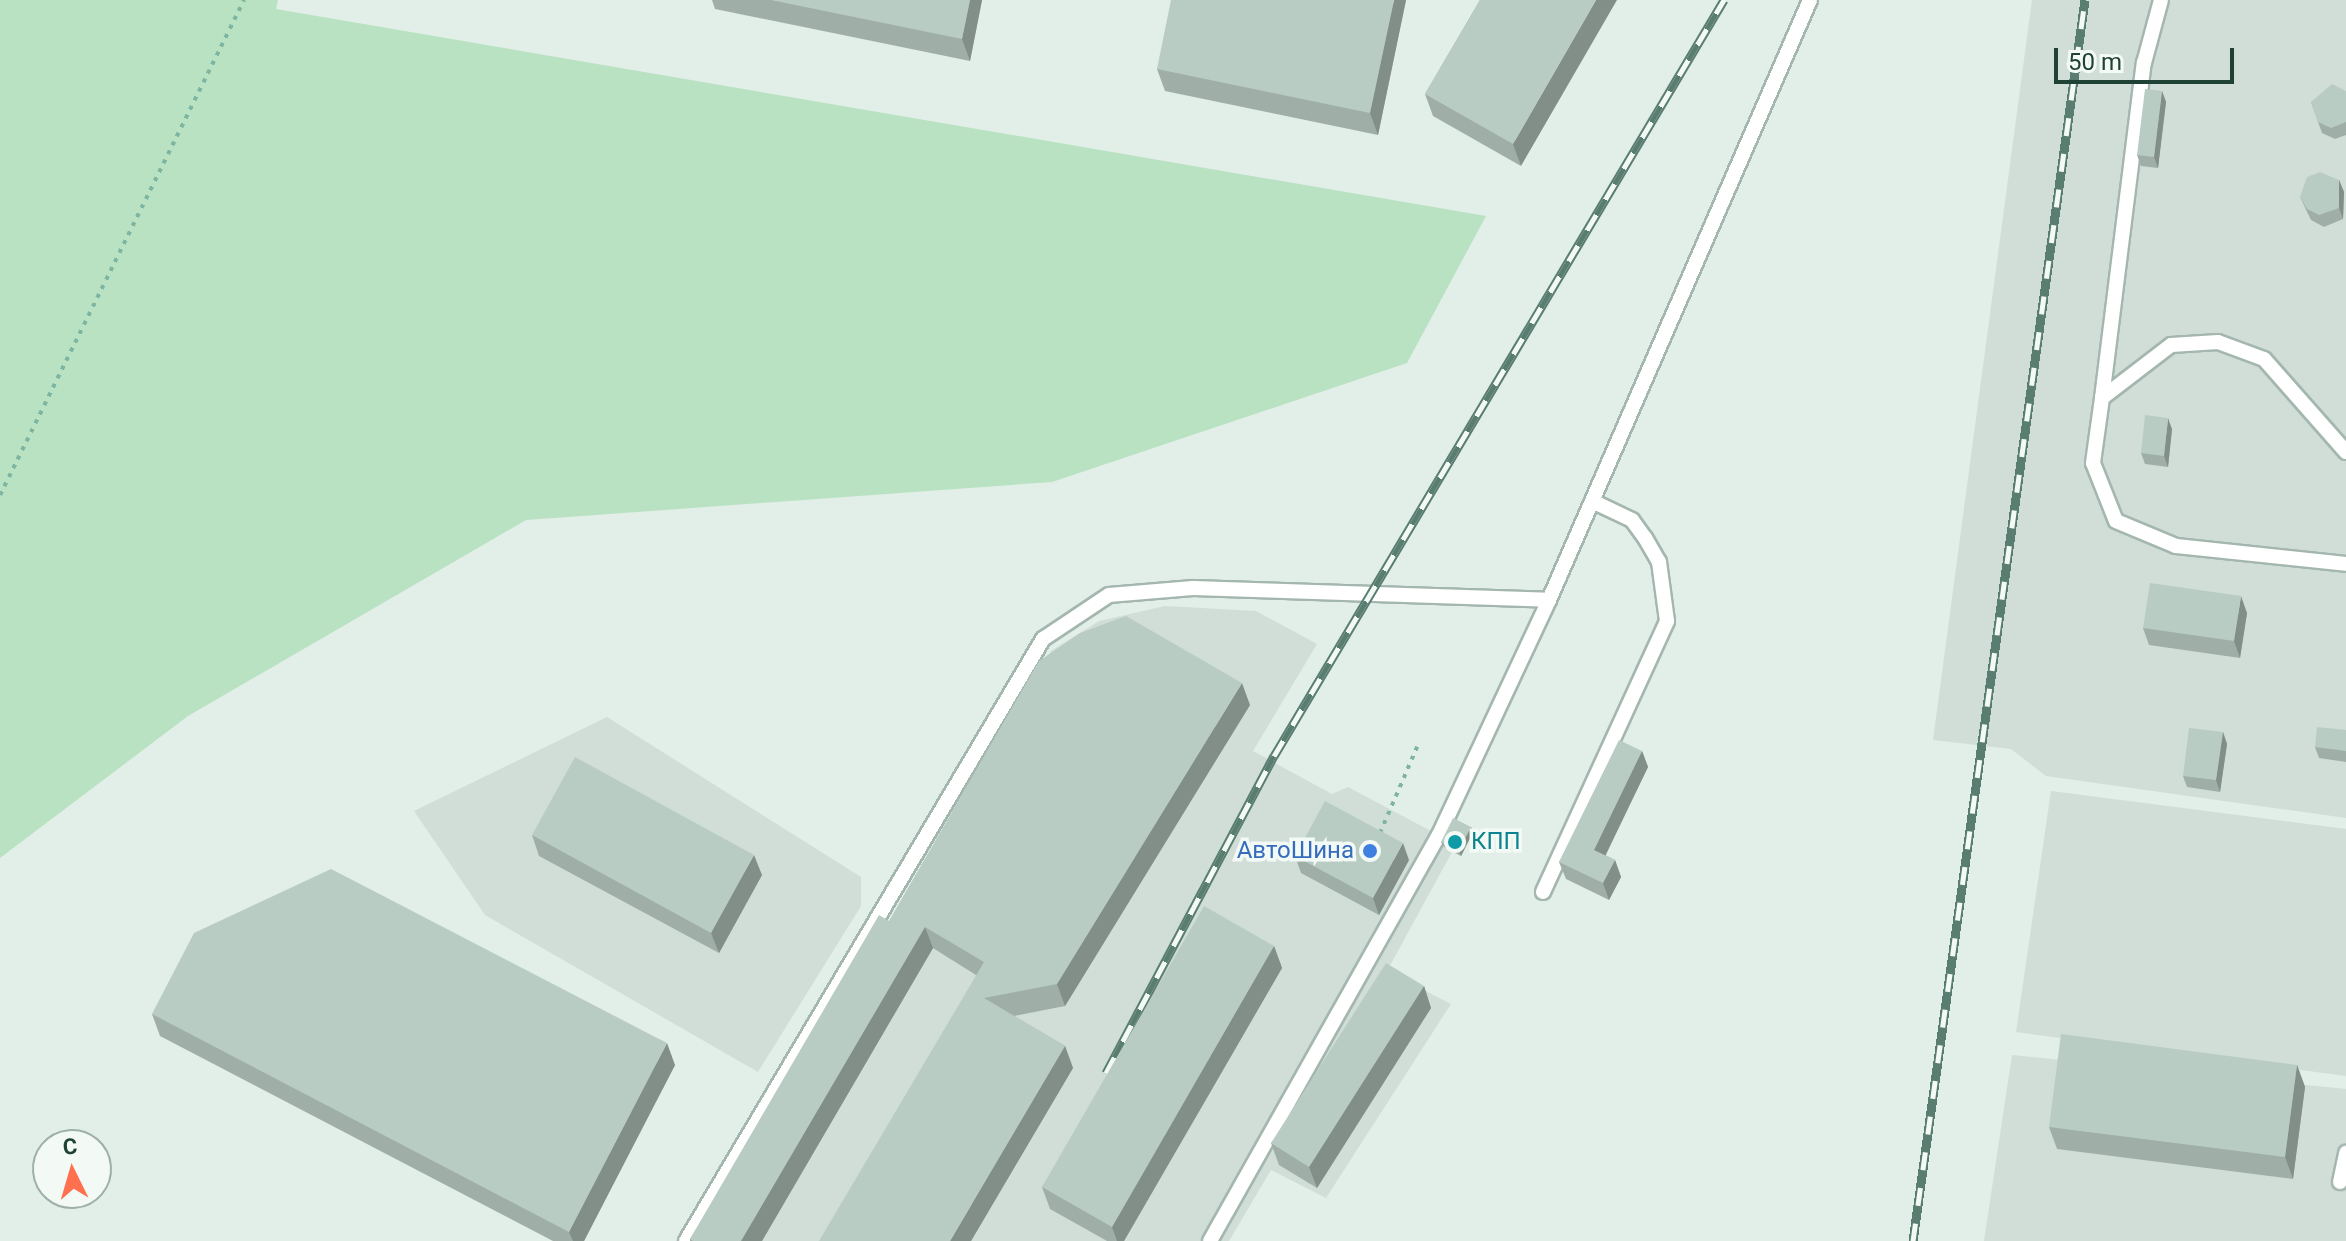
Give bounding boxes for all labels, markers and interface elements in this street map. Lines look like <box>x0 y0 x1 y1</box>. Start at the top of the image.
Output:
scale bar <box>2058 32 2238 82</box>
text: 50 m <box>2068 48 2122 76</box>
place label: КПП <box>1471 828 1521 856</box>
marker: КПП <box>1446 833 1464 851</box>
place label: АвтоШина <box>1237 837 1354 865</box>
marker: АвтоШина <box>1361 842 1379 860</box>
north arrow <box>32 1129 112 1209</box>
text: С <box>62 1134 78 1160</box>

